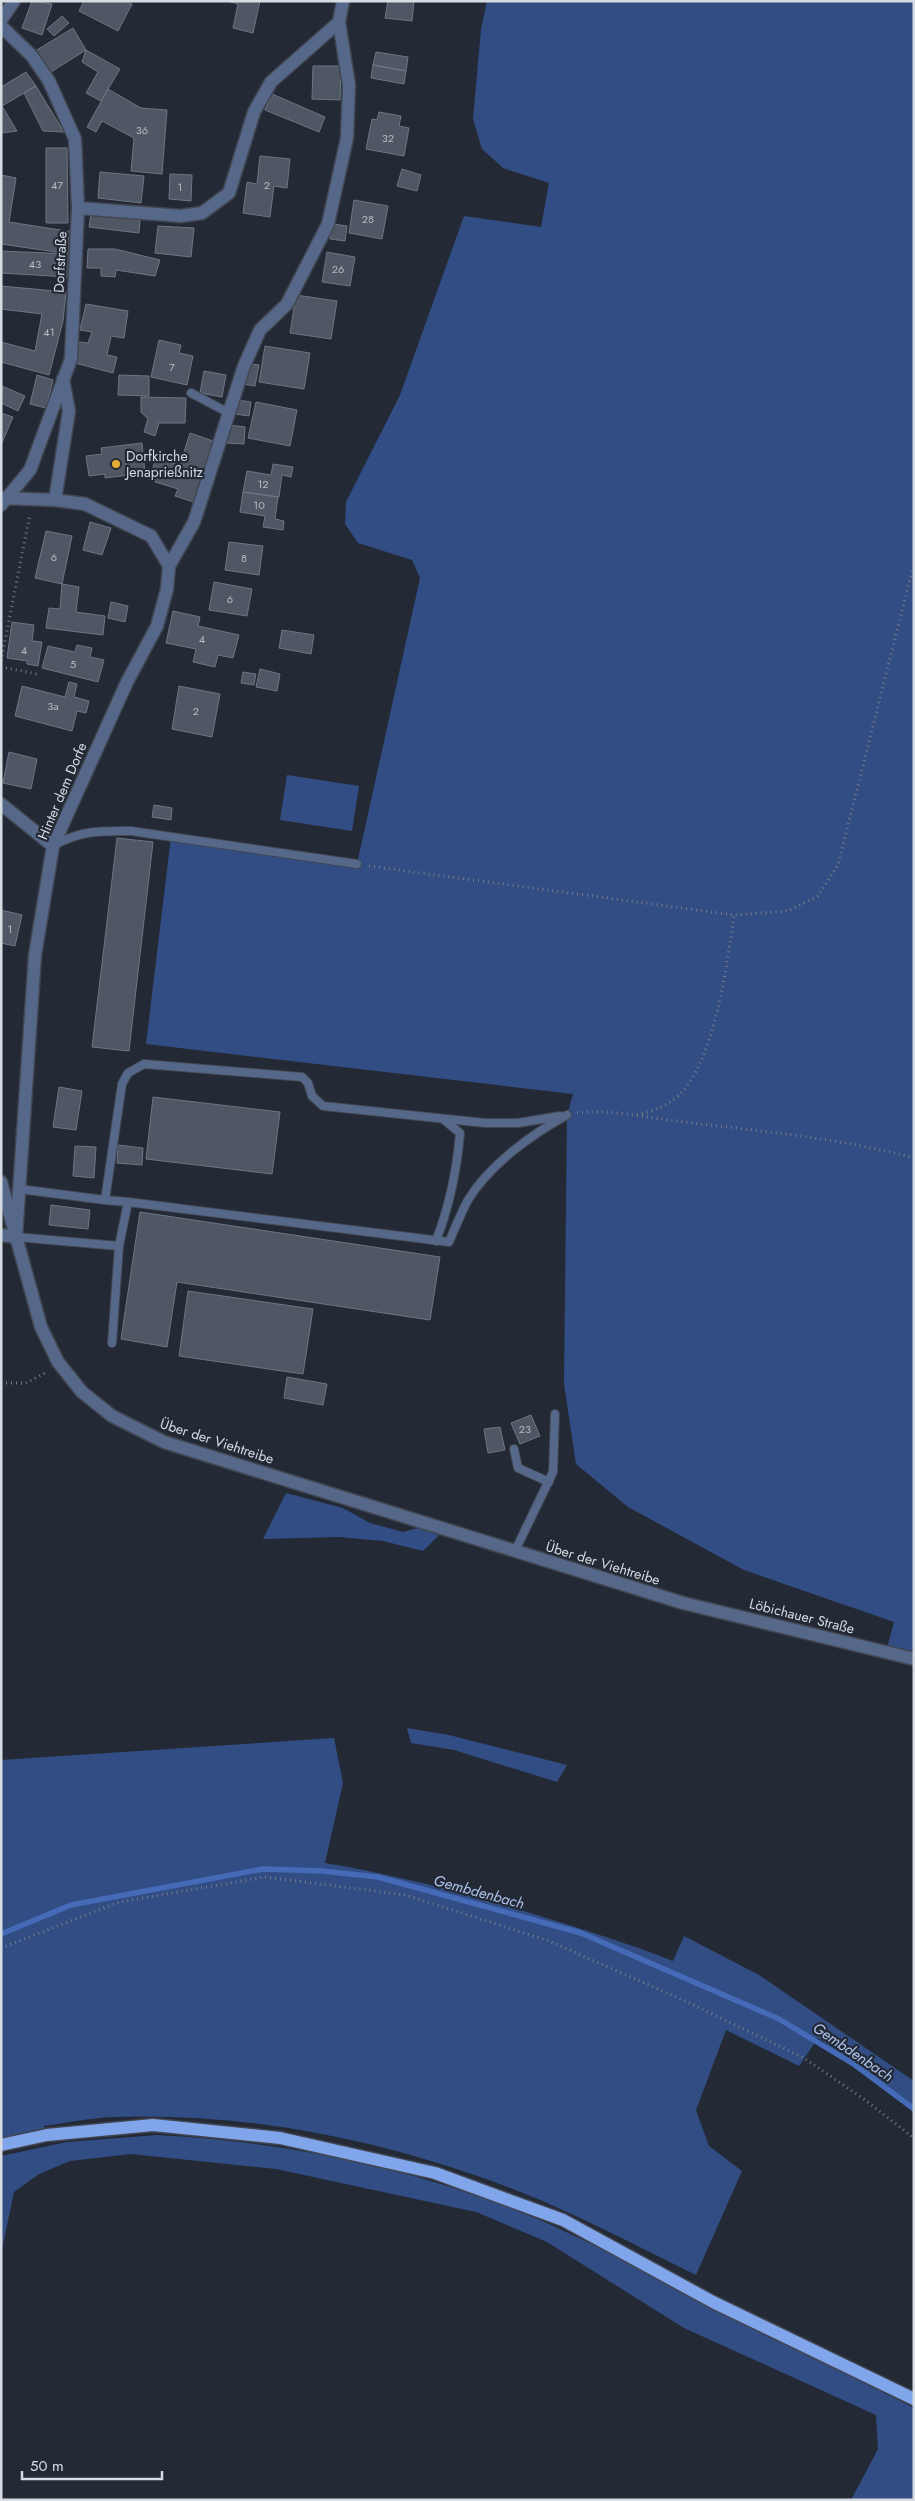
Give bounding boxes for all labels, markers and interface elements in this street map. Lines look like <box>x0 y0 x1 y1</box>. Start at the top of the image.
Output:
house number: 36 <box>136 122 148 138</box>
house number: 32 <box>382 130 394 146</box>
house number: 47 <box>51 177 63 193</box>
house number: 2 <box>264 177 270 193</box>
house number: 1 <box>178 179 182 195</box>
house number: 28 <box>362 211 374 227</box>
street label: Dorfstraße <box>48 231 72 293</box>
house number: 43 <box>29 256 41 272</box>
house number: 26 <box>332 261 344 277</box>
house number: 41 <box>43 324 55 340</box>
house number: 7 <box>169 359 175 375</box>
place label: Dorfkirche Jenaprießnitz <box>124 446 204 482</box>
marker: Dorfkirche Jenaprießnitz <box>110 458 122 470</box>
house number: 12 <box>257 476 269 492</box>
house number: 10 <box>253 497 265 513</box>
house number: 6 <box>51 549 57 565</box>
house number: 8 <box>241 550 247 566</box>
house number: 6 <box>227 591 233 607</box>
house number: 4 <box>199 631 206 647</box>
house number: 4 <box>21 642 28 658</box>
house number: 5 <box>70 656 76 672</box>
house number: 3a <box>47 698 59 714</box>
house number: 2 <box>193 703 199 719</box>
street label: Hinter dem Dorfe <box>32 739 92 843</box>
house number: 1 <box>8 921 12 937</box>
street label: Über der Viehtreibe <box>158 1413 276 1469</box>
house number: 23 <box>519 1421 531 1437</box>
street label: Über der Viehtreibe <box>543 1536 663 1590</box>
street label: Löbichauer Straße <box>747 1593 857 1639</box>
water label: Gembdenbach <box>431 1869 527 1915</box>
water label: Gembdenbach <box>808 2017 898 2087</box>
scale bar <box>22 2448 162 2480</box>
text: 50 m <box>30 2455 64 2477</box>

